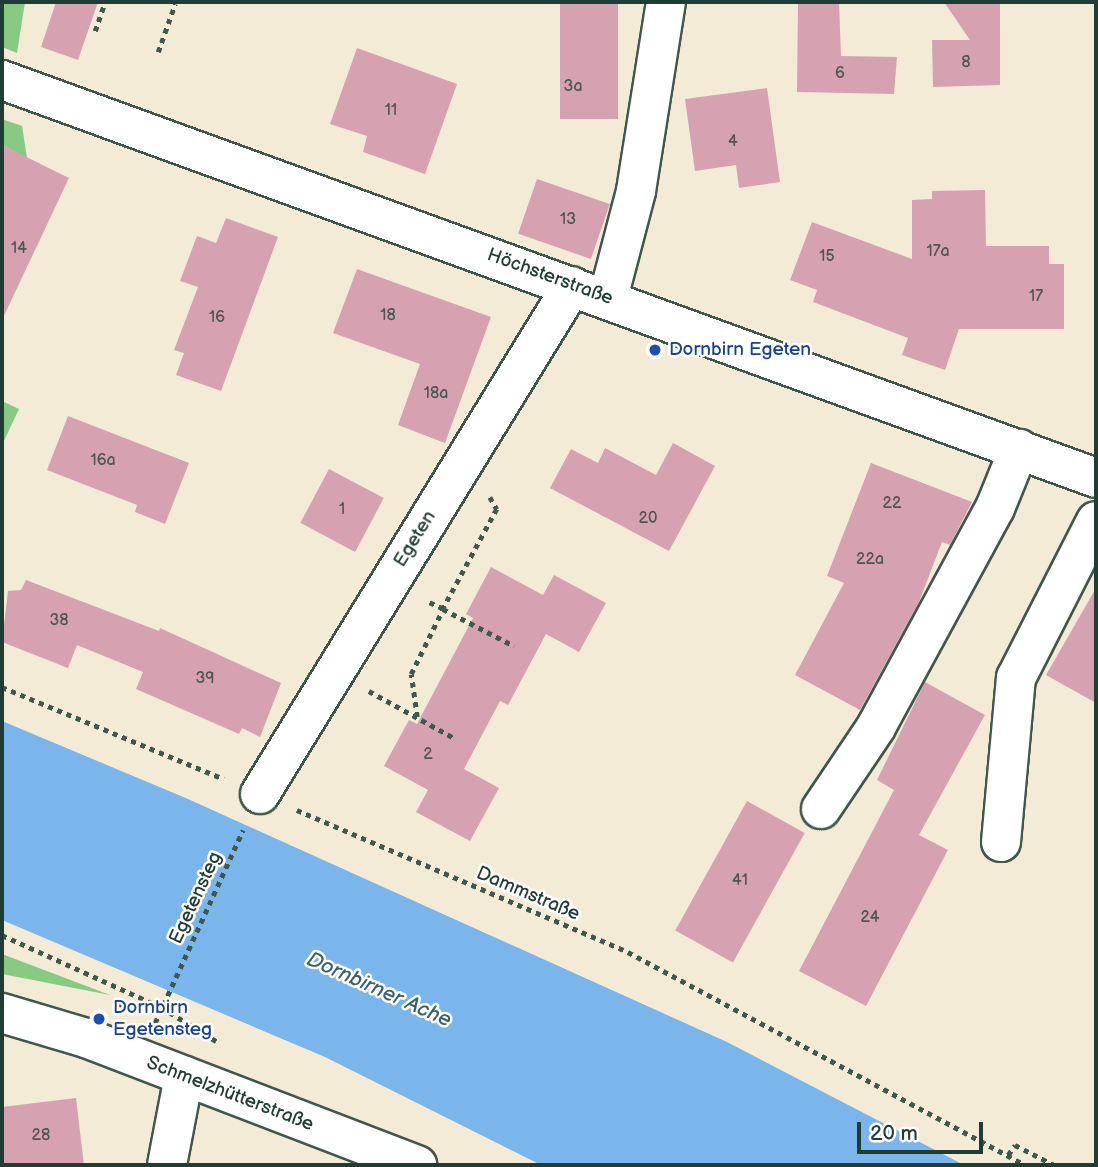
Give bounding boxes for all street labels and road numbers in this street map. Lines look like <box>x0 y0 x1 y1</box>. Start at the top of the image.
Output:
street label: Höchsterstraße <box>484 244 616 310</box>
street label: Egeten <box>389 507 441 571</box>
street label: Egetensteg <box>165 848 227 948</box>
street label: Dammstraße <box>473 862 583 926</box>
street label: Schmelzhütterstraße <box>143 1052 317 1136</box>

